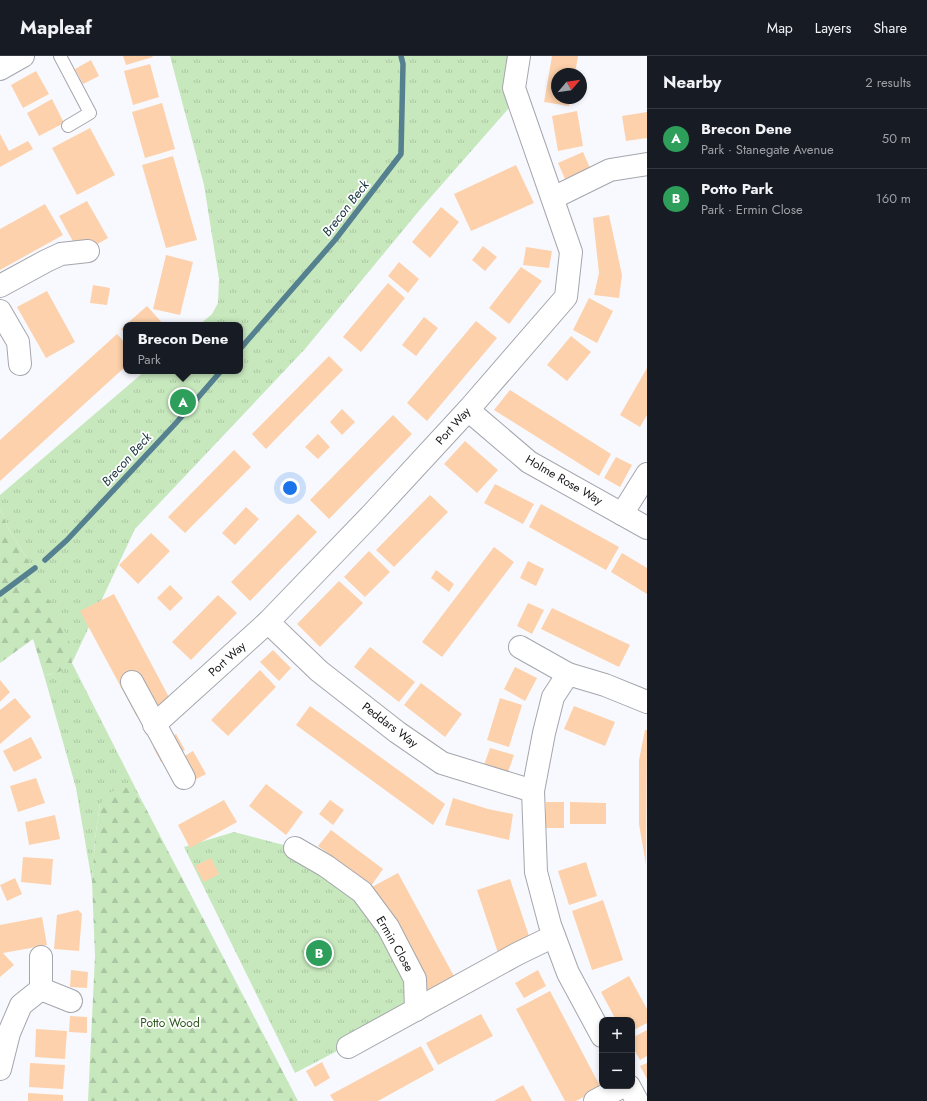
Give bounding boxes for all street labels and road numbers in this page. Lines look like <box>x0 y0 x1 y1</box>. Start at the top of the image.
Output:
street label: Port Way <box>431 403 475 449</box>
street label: Holme Rose Way <box>522 451 607 510</box>
street label: Port Way <box>204 637 250 681</box>
street label: Peddars Way <box>358 698 422 753</box>
street label: Ermin Close <box>372 913 418 975</box>

